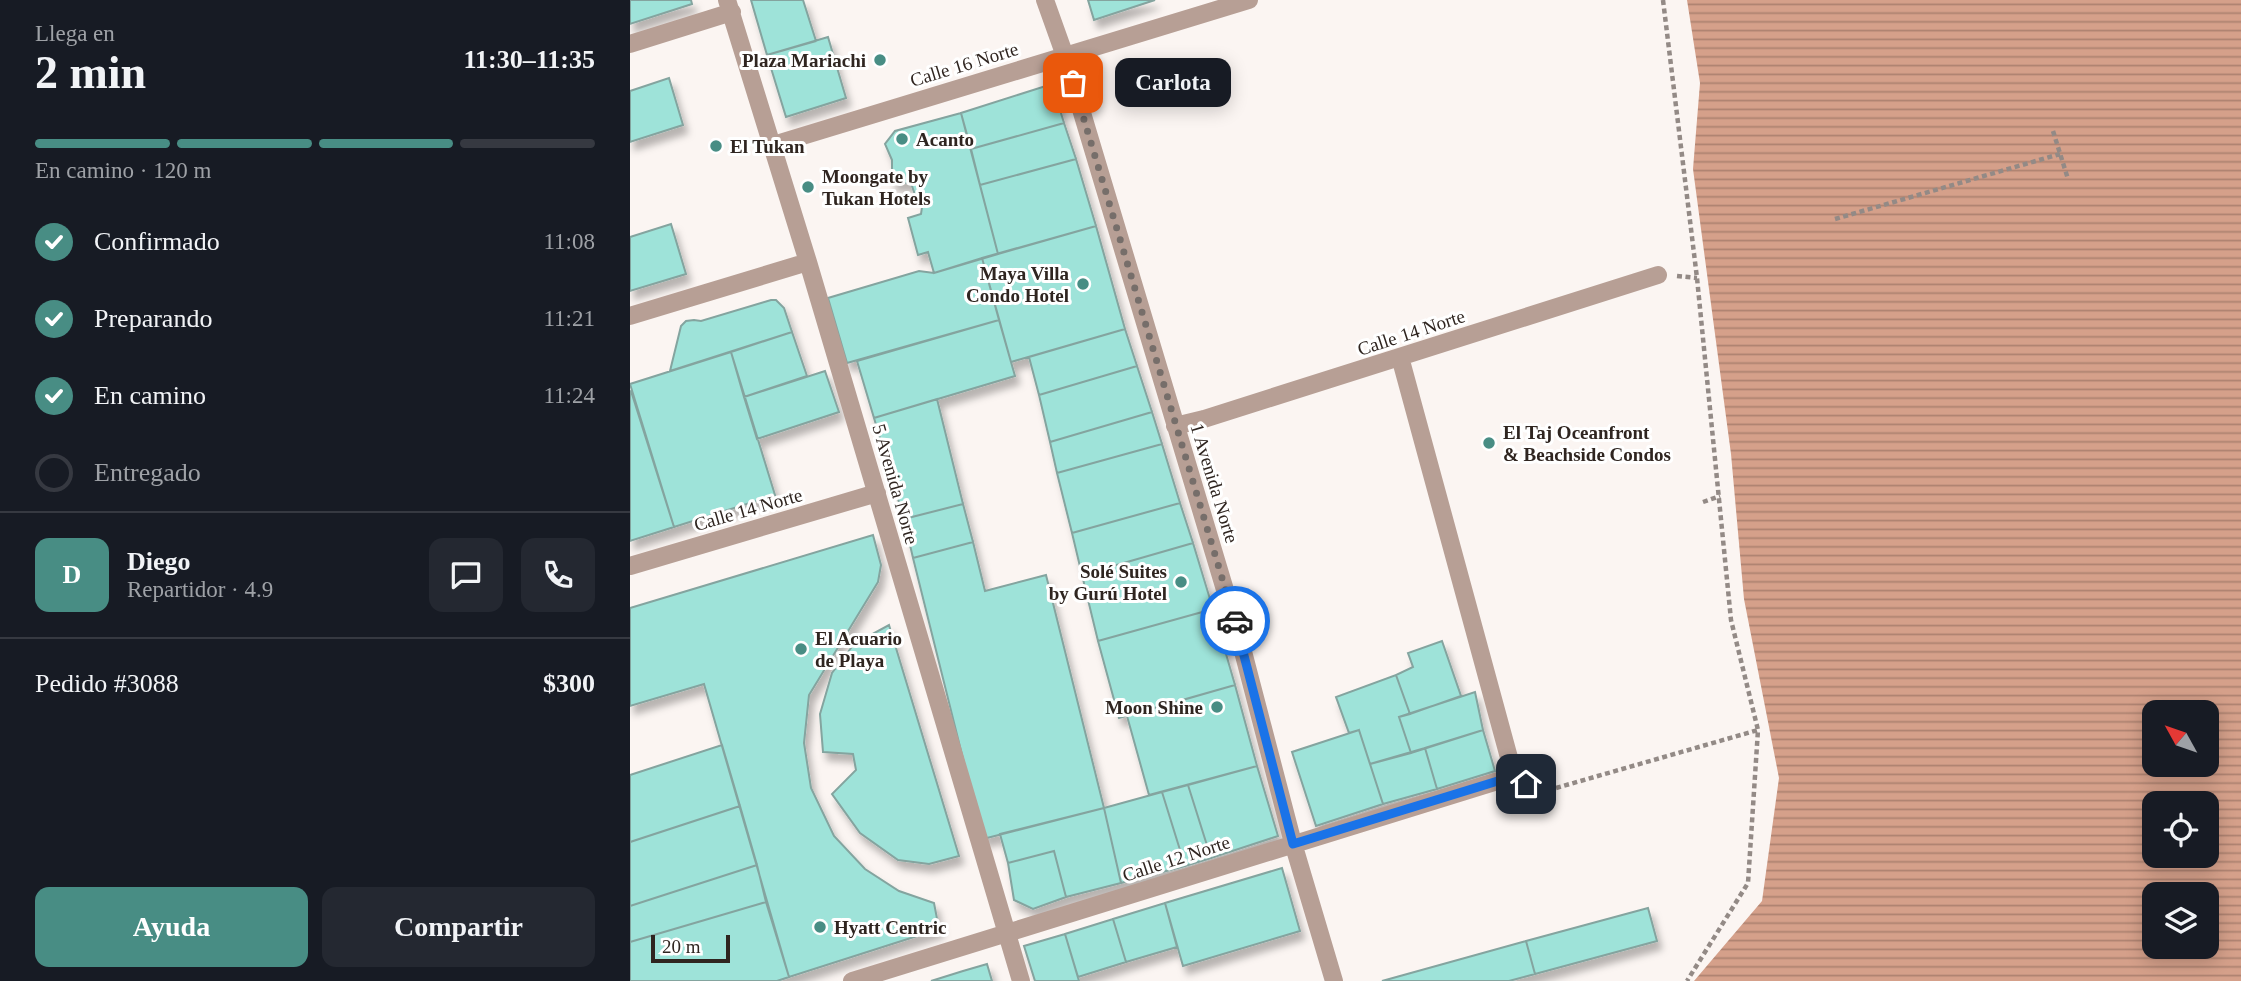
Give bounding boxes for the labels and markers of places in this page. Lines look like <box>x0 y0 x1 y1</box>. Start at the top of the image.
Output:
place label: Plaza Mariachi <box>742 50 866 71</box>
marker: Plaza Mariachi <box>872 52 888 68</box>
pin <box>1043 53 1103 113</box>
callout: Carlota <box>1115 58 1230 108</box>
place label: Acanto <box>916 129 974 150</box>
marker: Acanto <box>894 131 910 147</box>
place label: El Tukan <box>730 136 805 157</box>
marker: El Tukan <box>708 138 724 154</box>
place label: Moongate by Tukan Hotels <box>822 166 931 209</box>
marker: Moongate by Tukan Hotels <box>800 179 816 195</box>
place label: Maya Villa Condo Hotel <box>966 263 1069 306</box>
marker: Maya Villa Condo Hotel <box>1075 276 1091 292</box>
place label: El Taj Oceanfront & Beachside Condos <box>1503 422 1671 465</box>
marker: El Taj Oceanfront & Beachside Condos <box>1481 435 1497 451</box>
place label: Solé Suites by Gurú Hotel <box>1049 561 1167 604</box>
marker: Solé Suites by Gurú Hotel <box>1173 574 1189 590</box>
place label: El Acuario de Playa <box>815 628 902 671</box>
marker: El Acuario de Playa <box>793 641 809 657</box>
place label: Moon Shine <box>1105 697 1203 718</box>
marker: Moon Shine <box>1209 699 1225 715</box>
pin <box>1496 754 1556 814</box>
place label: Hyatt Centric <box>834 917 946 938</box>
marker: Hyatt Centric <box>812 919 828 935</box>

